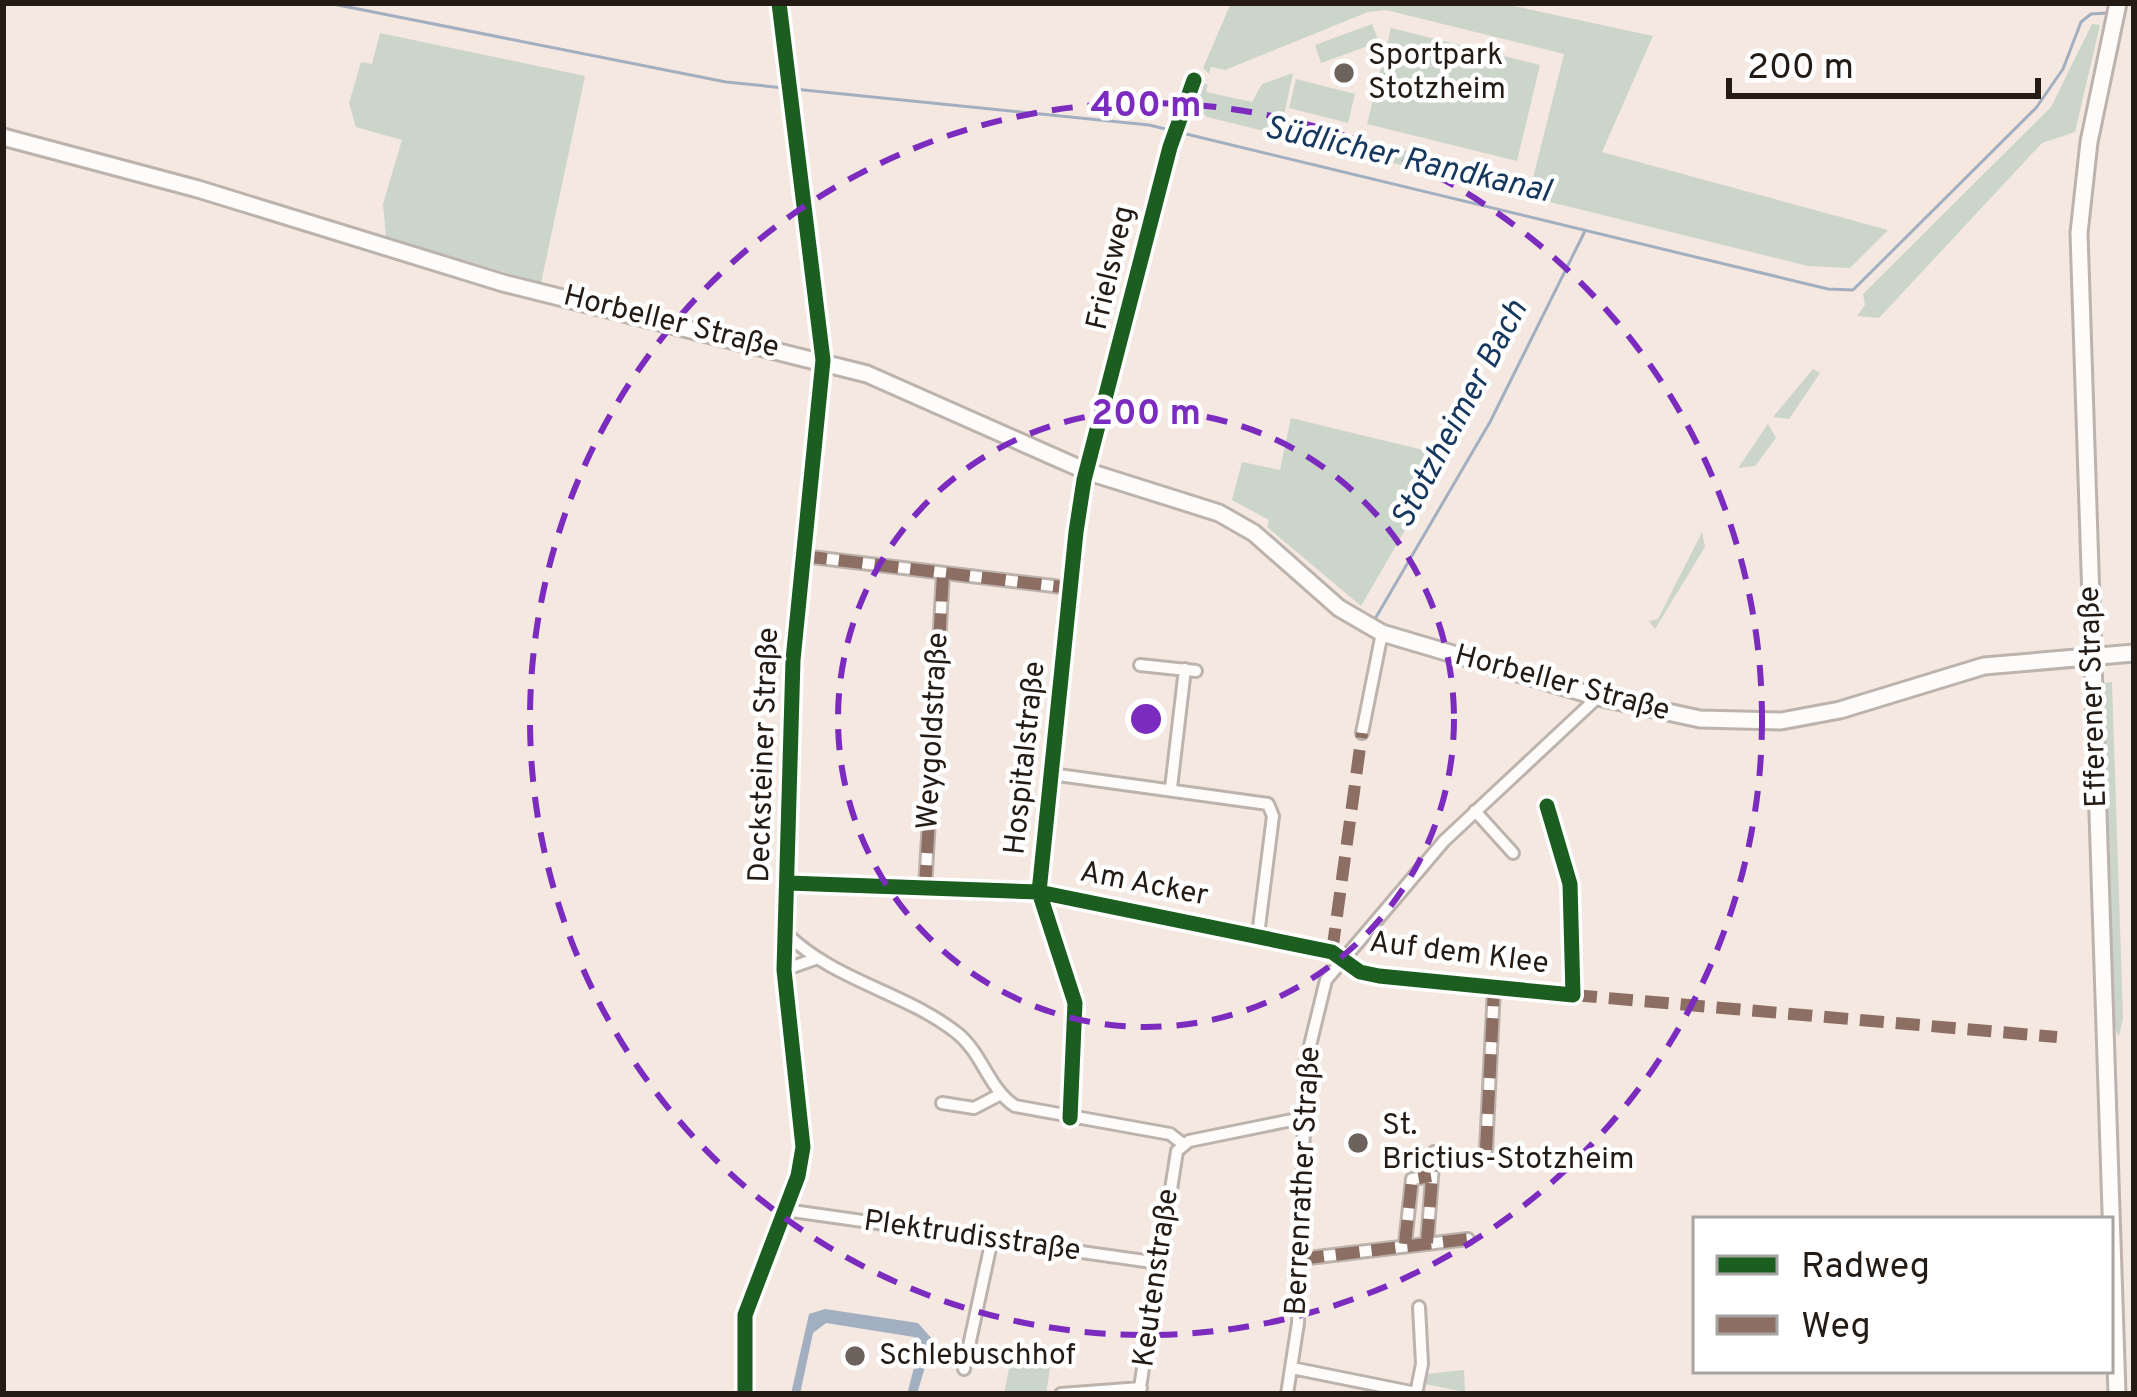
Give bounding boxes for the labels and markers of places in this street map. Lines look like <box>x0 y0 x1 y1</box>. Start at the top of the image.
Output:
place label: Sportpark Stotzheim <box>1368 38 1506 109</box>
marker: Sportpark Stotzheim <box>1331 60 1357 86</box>
centre of rings <box>1125 698 1167 740</box>
place label: St. Brictius-Stotzheim <box>1382 1108 1634 1179</box>
marker: St. Brictius-Stotzheim <box>1345 1130 1371 1156</box>
place label: Schlebuschhof <box>879 1338 1076 1375</box>
marker: Schlebuschhof <box>842 1343 868 1369</box>

